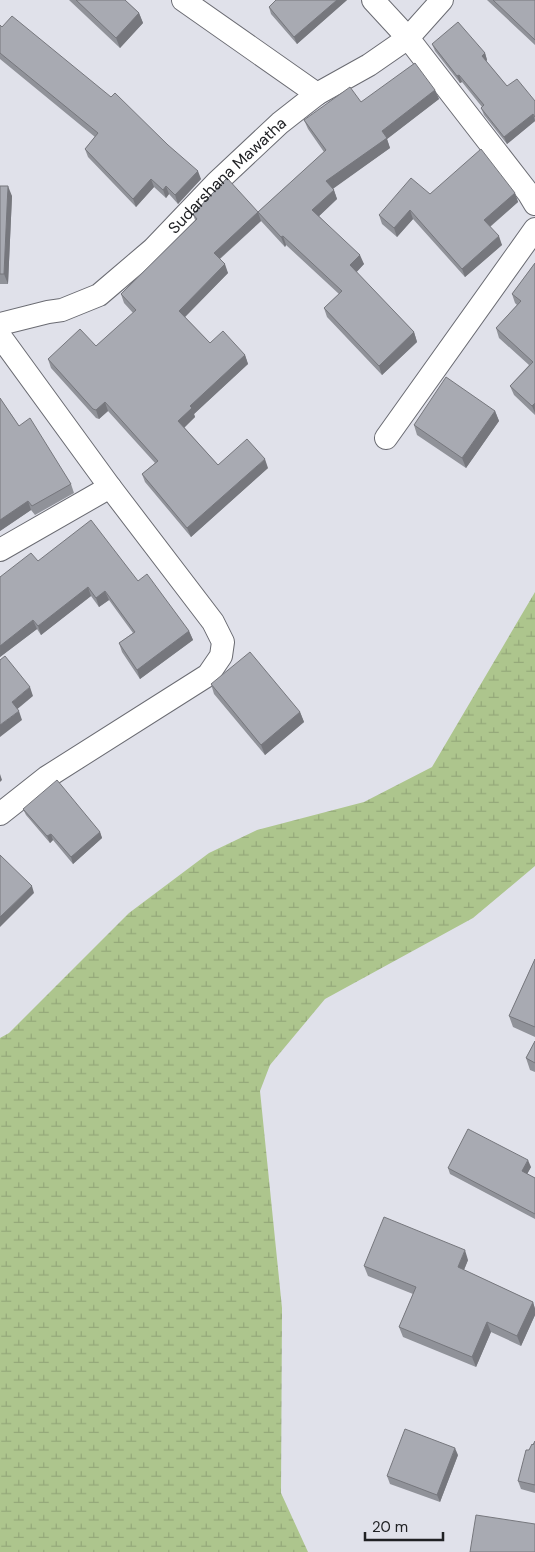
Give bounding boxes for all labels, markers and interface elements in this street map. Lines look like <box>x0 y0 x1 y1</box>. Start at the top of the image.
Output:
street label: Sudarshana Mawatha <box>163 112 290 238</box>
scale bar <box>365 1510 442 1542</box>
text: 20 m <box>372 1517 408 1537</box>

